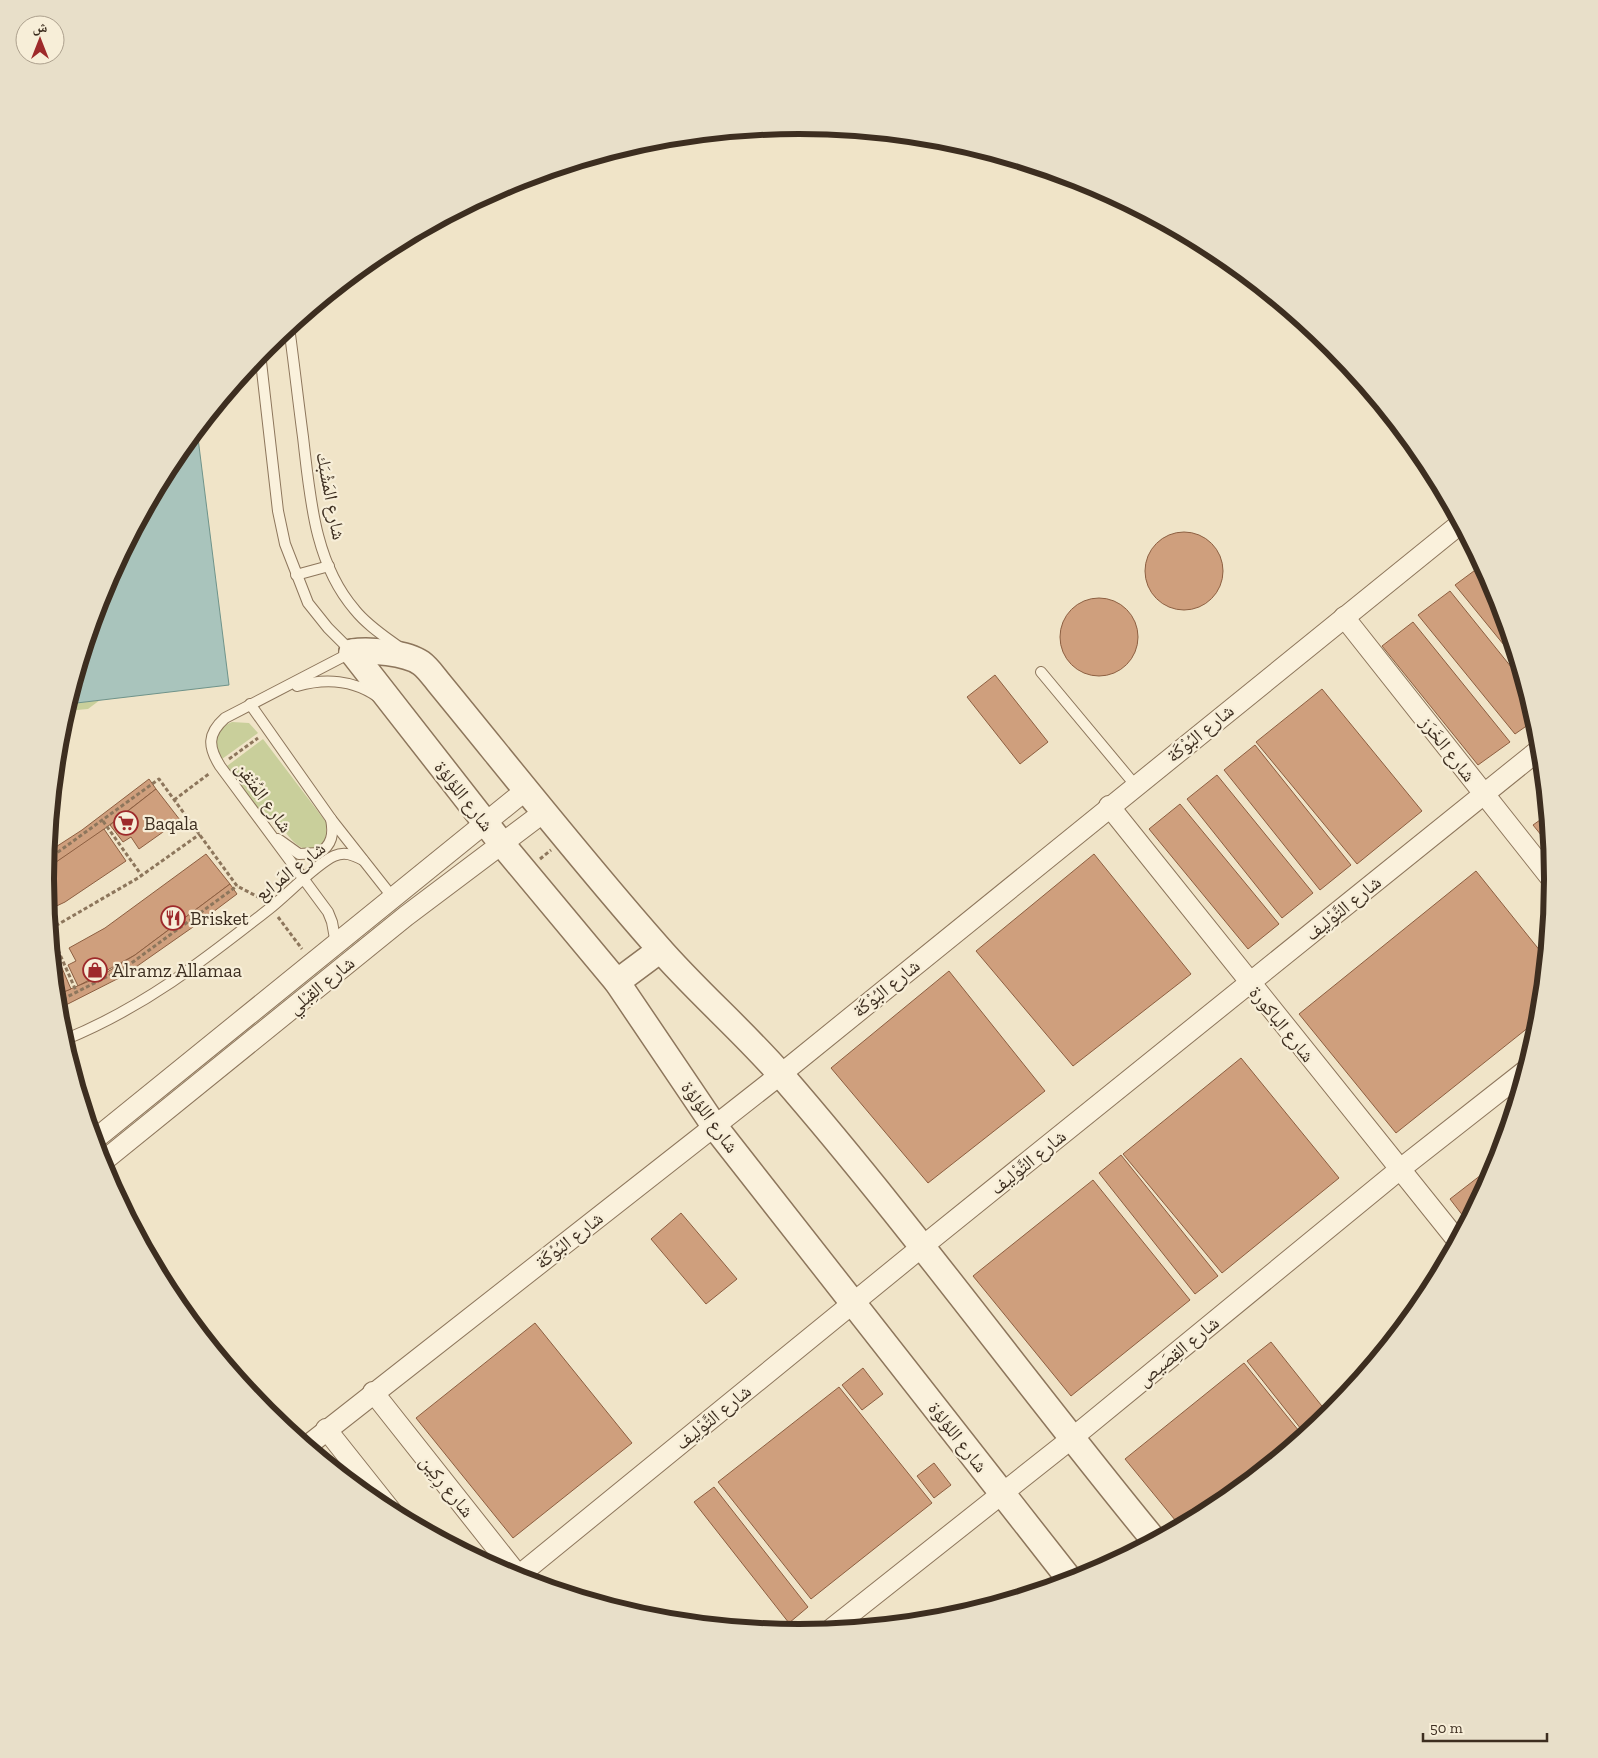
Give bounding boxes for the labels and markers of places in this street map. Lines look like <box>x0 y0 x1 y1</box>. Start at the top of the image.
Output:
supermarket icon: Baqala <box>113 810 139 836</box>
place label: Baqala <box>144 812 198 835</box>
restaurant icon: Brisket <box>160 905 186 931</box>
place label: Brisket <box>190 907 249 930</box>
shop icon: Alramz Allamaa <box>82 957 108 983</box>
place label: Alramz Allamaa <box>112 959 242 982</box>

